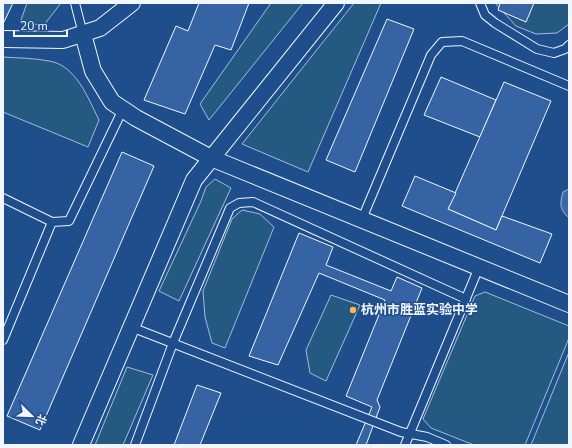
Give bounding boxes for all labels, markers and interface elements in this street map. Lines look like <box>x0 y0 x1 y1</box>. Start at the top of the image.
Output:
scale bar <box>14 12 67 38</box>
text: 20 m <box>20 18 48 34</box>
place label: 杭州市胜蓝实验中学 <box>361 301 478 319</box>
marker: 杭州市胜蓝实验中学 <box>348 305 358 315</box>
north arrow <box>12 396 52 436</box>
text: 北 <box>32 412 50 428</box>

